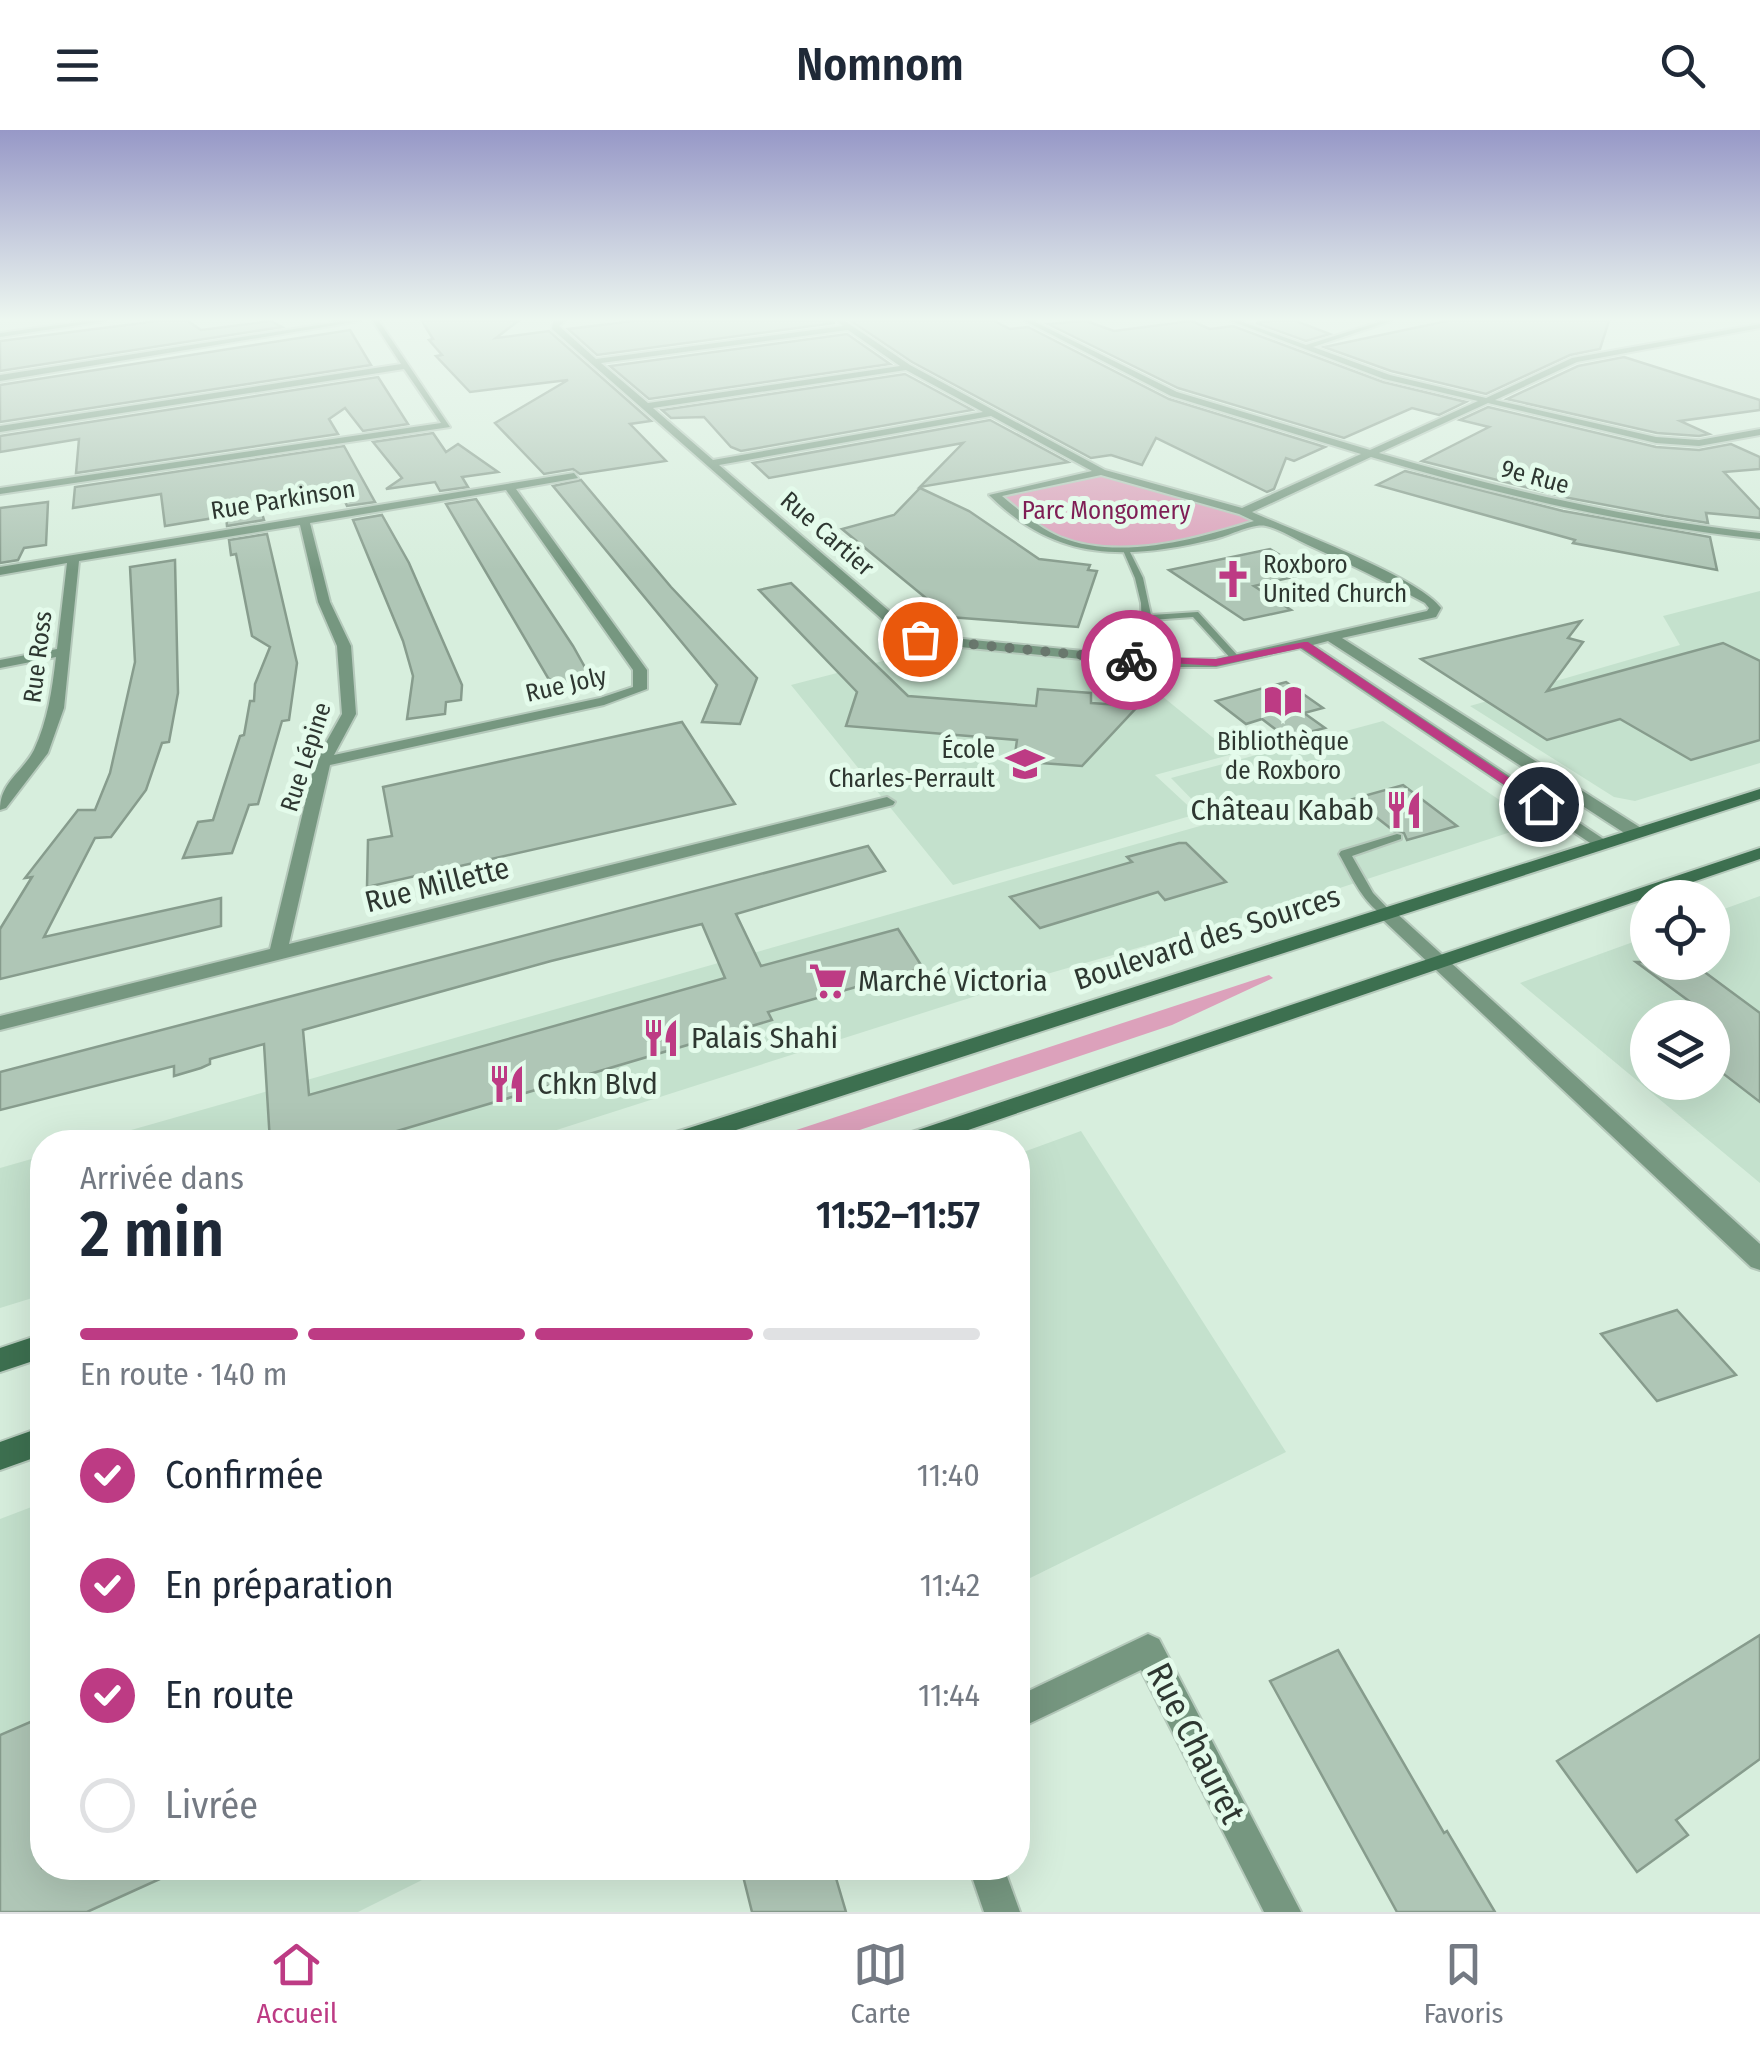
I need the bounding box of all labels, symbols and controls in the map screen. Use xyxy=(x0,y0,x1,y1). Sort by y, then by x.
icon: menu xyxy=(50,38,105,93)
text: Nomnom xyxy=(796,38,964,92)
icon: search xyxy=(1655,38,1710,93)
street label: 9e Rue xyxy=(1498,454,1572,500)
street label: Rue Parkinson xyxy=(209,474,357,526)
street label: Rue Cartier xyxy=(774,485,880,583)
park label: Parc Mongomery xyxy=(1022,496,1190,526)
place label: Roxboro United Church xyxy=(1263,550,1407,609)
church icon: Roxboro United Church xyxy=(1212,558,1254,600)
pin xyxy=(878,597,963,682)
street label: Rue Ross xyxy=(17,609,59,705)
courier xyxy=(1081,610,1181,710)
icon: bag xyxy=(893,612,948,667)
icon: bike xyxy=(1104,633,1159,688)
street label: Rue Joly xyxy=(522,661,610,709)
library icon: Bibliothèque de Roxboro xyxy=(1262,680,1304,722)
street label: Rue Lépine xyxy=(274,699,338,815)
place label: Bibliothèque de Roxboro xyxy=(1217,727,1349,786)
place label: École Charles-Perrault xyxy=(828,734,996,794)
school or university icon: École Charles-Perrault xyxy=(1004,743,1046,785)
pin xyxy=(1499,762,1584,847)
icon: home xyxy=(1514,777,1569,832)
restaurant icon: Château Kabab xyxy=(1383,789,1425,831)
place label: Château Kabab xyxy=(1190,792,1374,828)
street label: Rue Millette xyxy=(361,850,513,920)
street label: Boulevard des Sources xyxy=(1070,878,1344,998)
map controls xyxy=(1630,880,1730,1100)
button: locate xyxy=(1630,880,1730,980)
supermarket icon: Marché Victoria xyxy=(807,960,849,1002)
place label: Marché Victoria xyxy=(858,963,1048,999)
button: layers xyxy=(1630,1000,1730,1100)
restaurant icon: Palais Shahi xyxy=(640,1017,682,1059)
place label: Palais Shahi xyxy=(691,1020,838,1056)
restaurant icon: Chkn Blvd xyxy=(486,1063,528,1105)
place label: Chkn Blvd xyxy=(537,1066,658,1102)
text: Arrivée dans xyxy=(80,1159,244,1197)
text: 11:52–11:57 xyxy=(816,1192,980,1238)
text: 2 min xyxy=(80,1195,224,1273)
text: En route · 140 m xyxy=(80,1355,287,1393)
icon: check xyxy=(80,1448,135,1503)
text: Confirmée xyxy=(165,1452,323,1498)
text: 11:40 xyxy=(917,1456,980,1494)
icon: check xyxy=(80,1558,135,1613)
text: En préparation xyxy=(165,1562,394,1608)
text: 11:42 xyxy=(920,1566,980,1604)
street label: Rue Chauret xyxy=(1138,1656,1255,1831)
icon: check xyxy=(80,1668,135,1723)
text: En route xyxy=(165,1672,294,1718)
text: 11:44 xyxy=(918,1676,980,1714)
text: Livrée xyxy=(165,1782,258,1828)
tab: Accueil xyxy=(257,1937,337,2030)
tab: Carte xyxy=(851,1937,911,2030)
tab: Favoris xyxy=(1424,1937,1503,2030)

